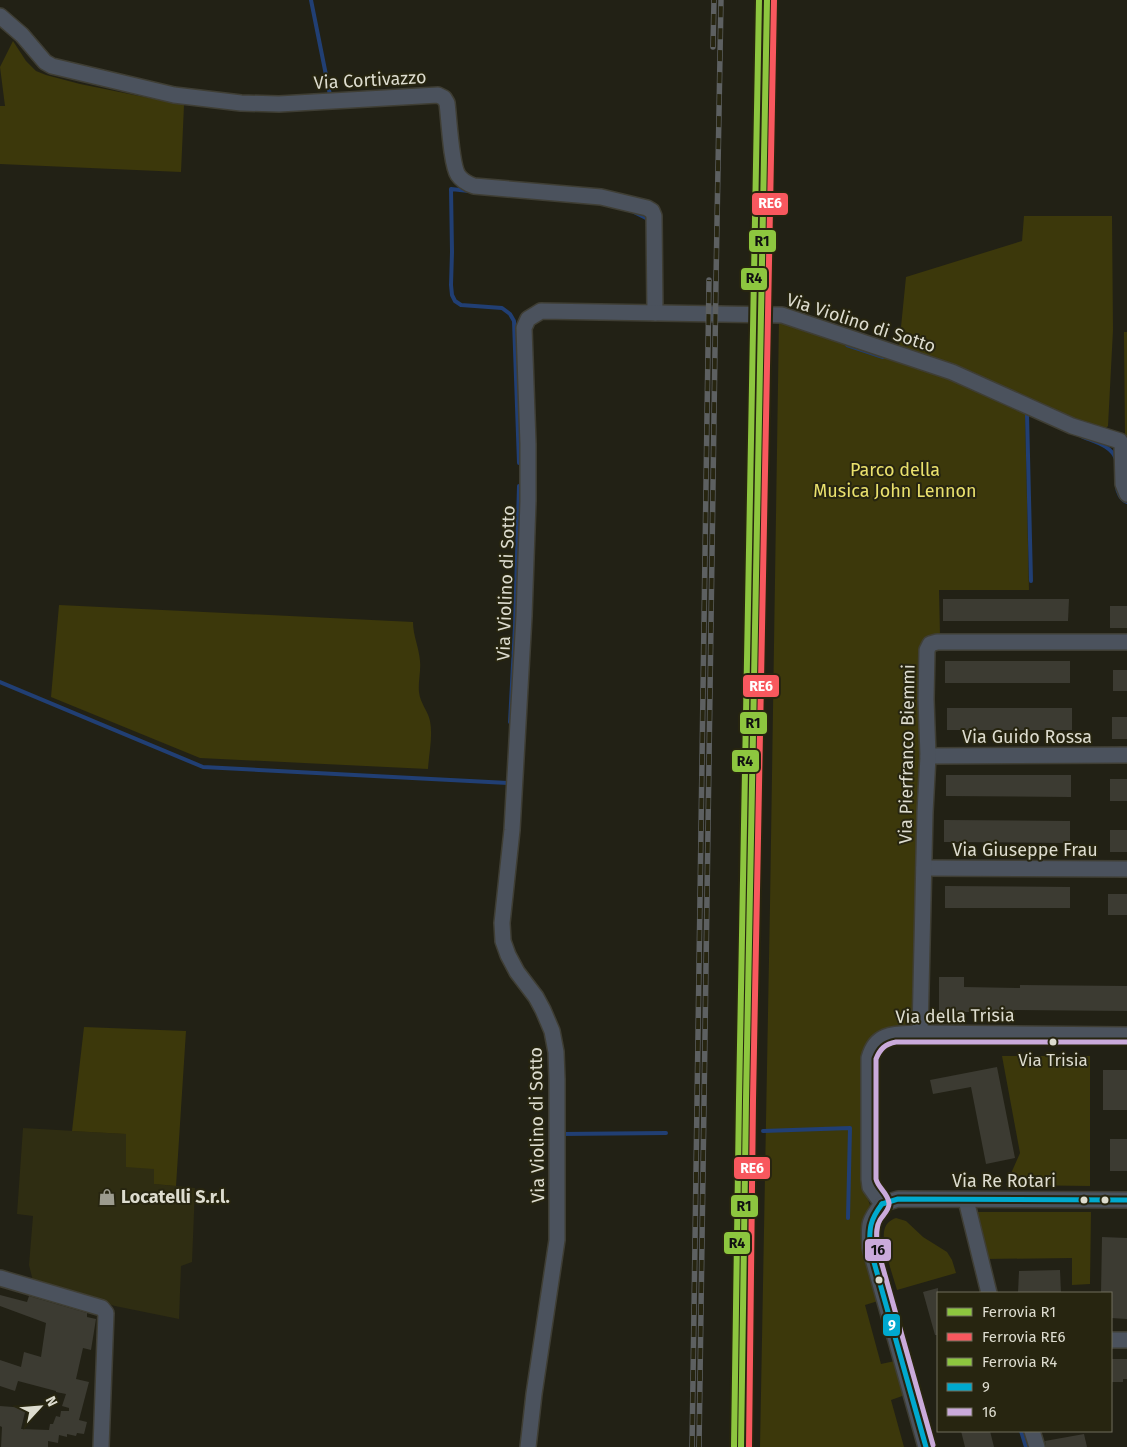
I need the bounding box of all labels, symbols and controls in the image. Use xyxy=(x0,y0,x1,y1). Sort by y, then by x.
street label: Via Cortivazzo xyxy=(313,66,427,94)
line badge: RE6 xyxy=(751,192,789,216)
text: RE6 xyxy=(758,195,782,212)
line badge: R1 xyxy=(748,229,777,253)
text: R1 xyxy=(755,233,769,250)
line badge: R4 xyxy=(740,267,768,291)
text: R4 xyxy=(746,270,762,287)
street label: Via Violino di Sotto xyxy=(784,288,938,358)
park label: Parco della Musica John Lennon xyxy=(813,459,977,502)
street label: Via Violino di Sotto xyxy=(492,505,520,661)
street label: Via Pierfranco Biemmi xyxy=(894,664,920,844)
line badge: RE6 xyxy=(742,674,780,698)
text: RE6 xyxy=(749,678,773,695)
line badge: R1 xyxy=(739,711,768,735)
text: R1 xyxy=(746,715,760,732)
street label: Via Guido Rossa xyxy=(962,726,1092,748)
line badge: R4 xyxy=(731,749,760,773)
text: R4 xyxy=(737,753,753,770)
street label: Via Giuseppe Frau xyxy=(952,839,1098,861)
street label: Via della Trisia xyxy=(895,1004,1015,1028)
marker: Via Trisia xyxy=(1048,1037,1058,1047)
street label: Via Violino di Sotto xyxy=(525,1047,549,1203)
place label: Via Trisia xyxy=(1018,1050,1088,1071)
line badge: RE6 xyxy=(733,1156,771,1180)
text: RE6 xyxy=(740,1160,764,1177)
street label: Via Re Rotari xyxy=(952,1170,1056,1192)
place label: Locatelli S.r.l. xyxy=(121,1186,230,1208)
shop icon: Locatelli S.r.l. xyxy=(97,1187,117,1207)
line badge: R1 xyxy=(730,1194,759,1218)
unlabelled marker xyxy=(1079,1195,1089,1205)
unlabelled marker xyxy=(1100,1195,1110,1205)
text: R1 xyxy=(737,1198,751,1215)
line badge: R4 xyxy=(723,1231,751,1255)
text: R4 xyxy=(729,1235,745,1252)
line badge: 16 xyxy=(864,1238,892,1262)
text: 16 xyxy=(871,1242,885,1259)
unlabelled marker xyxy=(874,1275,884,1285)
legend xyxy=(937,1292,1112,1432)
text: Ferrovia R1 xyxy=(982,1303,1056,1321)
line badge: 9 xyxy=(882,1313,901,1337)
text: 9 xyxy=(888,1317,896,1334)
text: Ferrovia RE6 xyxy=(982,1328,1065,1346)
text: Ferrovia R4 xyxy=(982,1353,1057,1371)
text: 9 xyxy=(982,1378,990,1396)
north arrow xyxy=(15,1382,65,1432)
text: N xyxy=(42,1394,61,1409)
text: 16 xyxy=(982,1403,997,1421)

